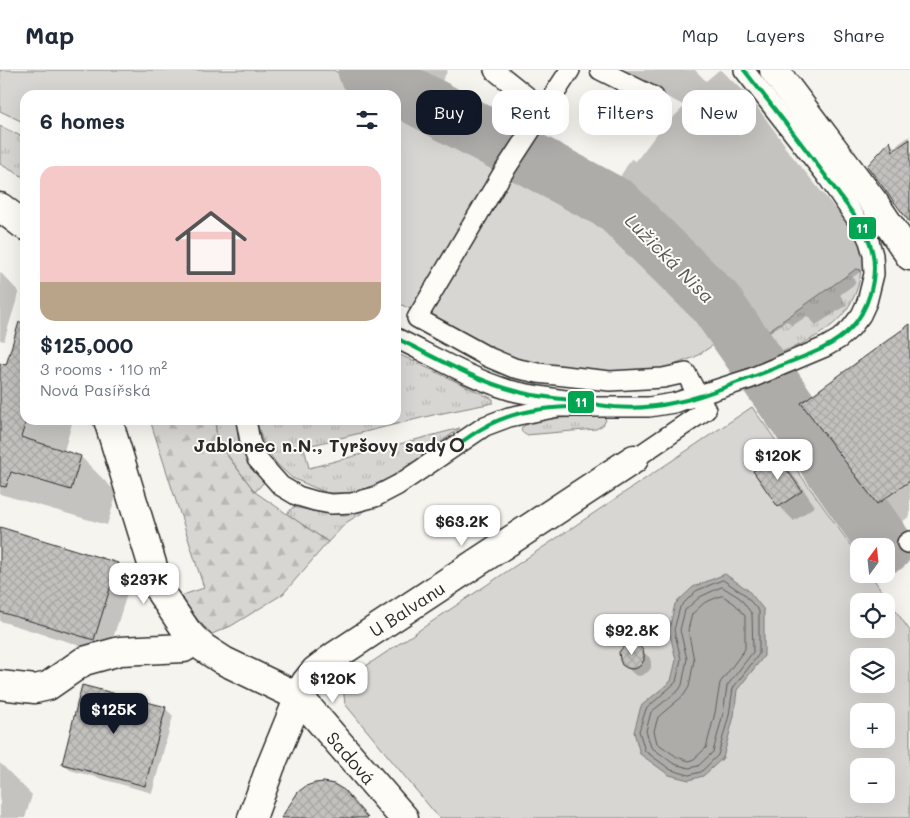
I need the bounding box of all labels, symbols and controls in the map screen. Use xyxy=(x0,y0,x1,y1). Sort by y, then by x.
text: Map xyxy=(25,19,74,50)
text: Map xyxy=(682,23,718,47)
text: Layers xyxy=(746,23,805,47)
text: Share xyxy=(833,23,885,47)
chip: Buy xyxy=(416,90,482,135)
chip: Rent xyxy=(492,90,569,135)
chip: Filters xyxy=(579,90,672,135)
chip: New xyxy=(682,90,756,135)
icon: filters xyxy=(353,106,381,134)
text: 6 homes xyxy=(40,107,125,134)
icon: home xyxy=(166,198,256,288)
water label: Lužická Nisa xyxy=(620,208,720,308)
line badge: 11 xyxy=(848,216,877,240)
text: 11 xyxy=(856,218,868,237)
text: $125,000 xyxy=(40,331,133,358)
text: 3 rooms · 110 m² xyxy=(40,358,167,379)
text: Nová Pasířská xyxy=(40,379,151,400)
line badge: 11 xyxy=(567,390,595,414)
text: 11 xyxy=(575,392,587,411)
place label: Jablonec n.N., Tyršovy sady xyxy=(193,433,446,457)
marker: Jablonec n.N., Tyršovy sady xyxy=(450,438,464,452)
pin: $120K xyxy=(743,438,813,481)
text: $120K xyxy=(755,444,801,465)
pin: $63.2K xyxy=(421,504,503,547)
text: $63.2K xyxy=(435,510,489,531)
north arrow xyxy=(850,538,895,582)
map controls xyxy=(850,538,895,803)
pin: $237K xyxy=(109,562,179,605)
text: $237K xyxy=(120,568,168,589)
street label: U Balvanu xyxy=(365,576,449,642)
button: locate xyxy=(850,593,895,638)
pin: $92.8K xyxy=(591,614,673,656)
text: $92.8K xyxy=(605,619,659,640)
button: layers xyxy=(850,648,895,693)
pin: $120K xyxy=(298,662,368,704)
text: $120K xyxy=(310,667,356,688)
pin: $125K xyxy=(79,692,149,735)
text: $125K xyxy=(91,698,137,719)
button: + xyxy=(850,703,895,748)
street label: Sadová xyxy=(321,726,381,790)
button: − xyxy=(850,758,895,803)

